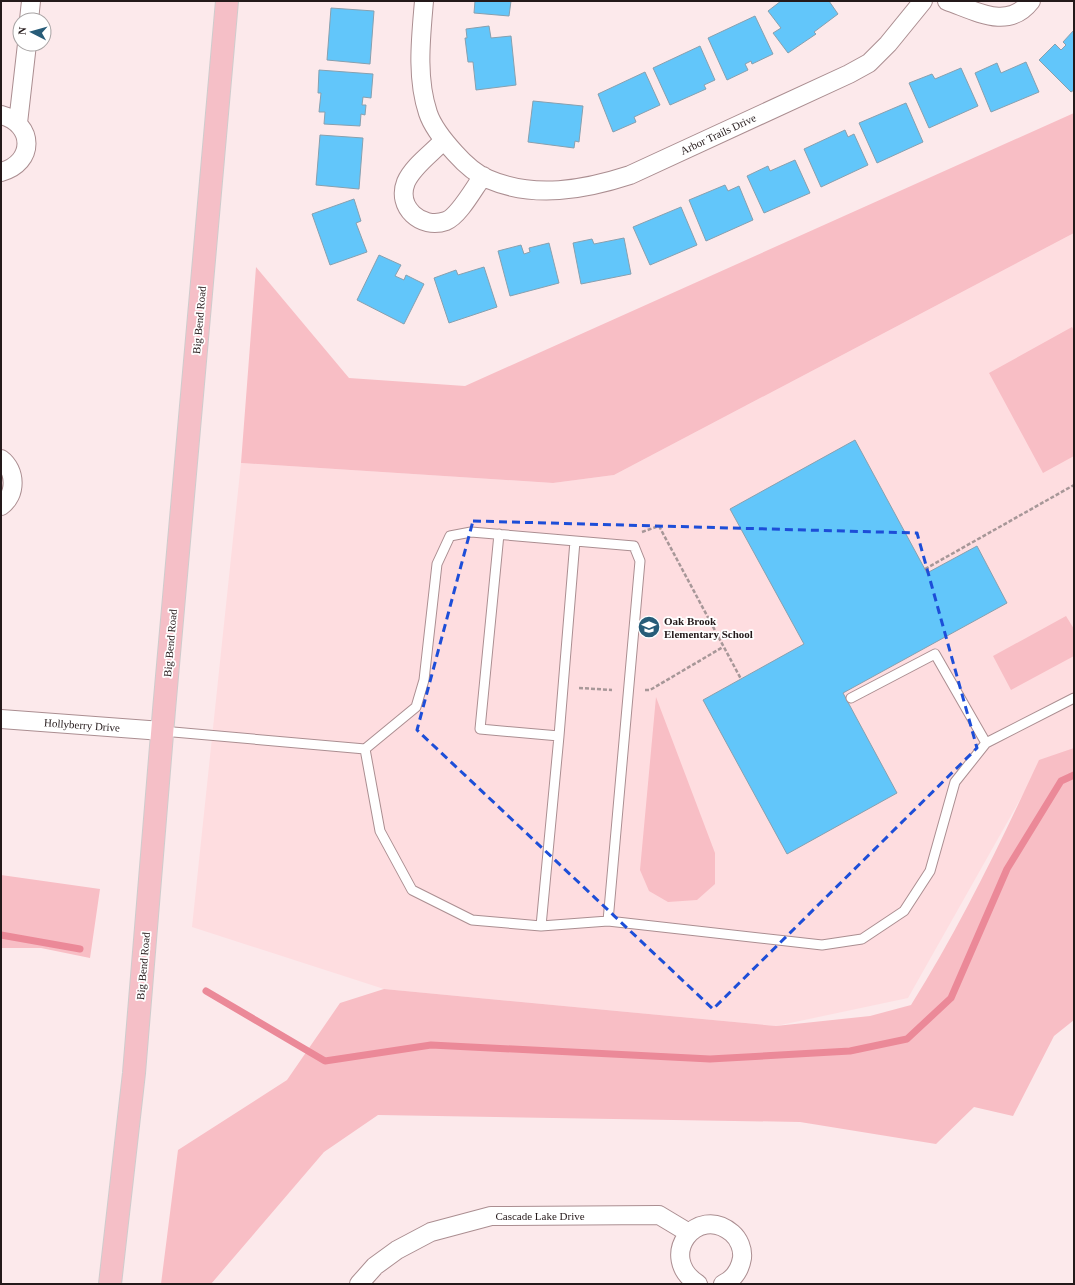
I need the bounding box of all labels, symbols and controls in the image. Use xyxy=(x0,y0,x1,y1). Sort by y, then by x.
north arrow xyxy=(12,12,52,52)
text: N xyxy=(16,26,28,36)
street label: Arbor Trails Drive xyxy=(678,111,758,157)
street label: Big Bend Road xyxy=(190,285,208,354)
street label: Big Bend Road xyxy=(161,608,179,677)
school or university icon: Oak Brook Elementary School xyxy=(636,614,662,640)
place label: Oak Brook Elementary School xyxy=(664,615,753,640)
street label: Hollyberry Drive xyxy=(44,716,120,734)
street label: Big Bend Road xyxy=(134,931,152,1000)
street label: Cascade Lake Drive xyxy=(495,1210,585,1222)

